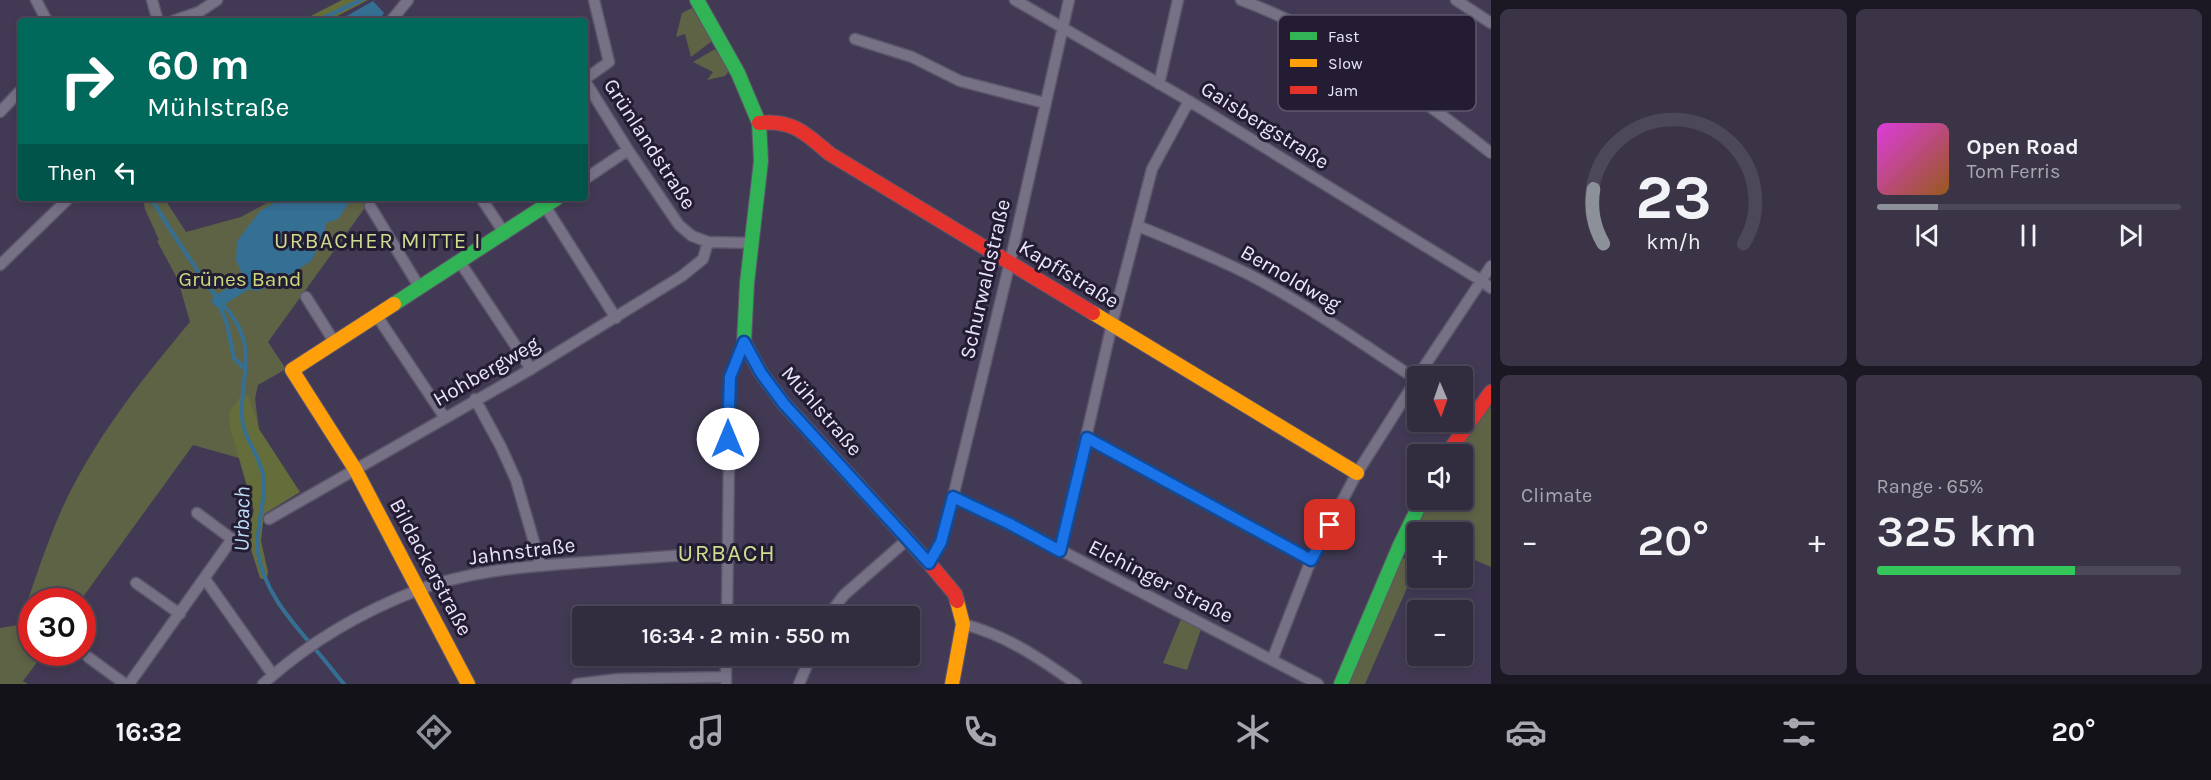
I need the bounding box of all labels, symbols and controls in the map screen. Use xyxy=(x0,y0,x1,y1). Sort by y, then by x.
legend xyxy=(1278,15,1476,111)
text: Fast xyxy=(1328,27,1359,46)
text: 60 m xyxy=(147,40,250,90)
icon: right xyxy=(48,42,126,120)
text: Slow xyxy=(1328,54,1363,73)
street label: Grünlandstraße xyxy=(599,74,701,214)
street label: Gaisbergstraße xyxy=(1197,76,1333,174)
text: Jam xyxy=(1328,81,1358,100)
text: Mühlstraße xyxy=(147,91,289,123)
text: Open Road xyxy=(1967,134,2079,160)
icon: left xyxy=(109,156,142,189)
text: Then xyxy=(48,160,97,186)
text: Tom Ferris xyxy=(1967,160,2060,183)
text: 23 xyxy=(1635,162,1712,235)
street label: Schurwaldstraße xyxy=(955,197,1015,361)
icon: previous xyxy=(1911,219,1944,252)
icon: pause xyxy=(2012,219,2045,252)
icon: next xyxy=(2114,219,2147,252)
district label: URBACHER MITTE I xyxy=(274,228,482,254)
text: km/h xyxy=(1646,230,1700,255)
street label: Kapffstraße xyxy=(1015,235,1123,313)
street label: Bernoldweg xyxy=(1237,240,1346,316)
park label: Grünes Band xyxy=(178,267,302,291)
street label: Hohbergweg xyxy=(429,331,543,411)
street label: Mühlstraße xyxy=(777,361,867,461)
north arrow xyxy=(1407,366,1473,432)
map controls xyxy=(1407,366,1473,666)
position arrow xyxy=(696,407,760,471)
button: sound xyxy=(1407,444,1473,510)
text: Range · 65% xyxy=(1877,475,1984,498)
text: Climate xyxy=(1521,484,1592,507)
water label: Urbach xyxy=(228,486,256,552)
street label: Bildackerstraße xyxy=(385,494,477,640)
pin xyxy=(1304,499,1355,550)
text: 325 km xyxy=(1877,505,2037,557)
icon: arrive xyxy=(1313,508,1346,541)
text: 20° xyxy=(1637,514,1709,566)
button: + xyxy=(1407,522,1473,588)
text: − xyxy=(1521,522,1538,560)
text: + xyxy=(1808,522,1826,560)
street label: Jahnstraße xyxy=(467,533,577,569)
street label: Elchinger Straße xyxy=(1085,534,1237,628)
district label: URBACH xyxy=(678,539,776,567)
speed limit sign: 30 xyxy=(18,588,96,666)
button: − xyxy=(1407,600,1473,666)
text: 16:34 · 2 min · 550 m xyxy=(641,623,851,649)
icon: directions xyxy=(413,711,455,753)
icon: music xyxy=(686,711,728,753)
icon: phone xyxy=(959,711,1001,753)
icon: climate xyxy=(1232,711,1274,753)
icon: car xyxy=(1505,711,1547,753)
icon: filters xyxy=(1778,711,1820,753)
text: 16:32 xyxy=(116,716,182,748)
text: 20° xyxy=(2052,716,2095,748)

